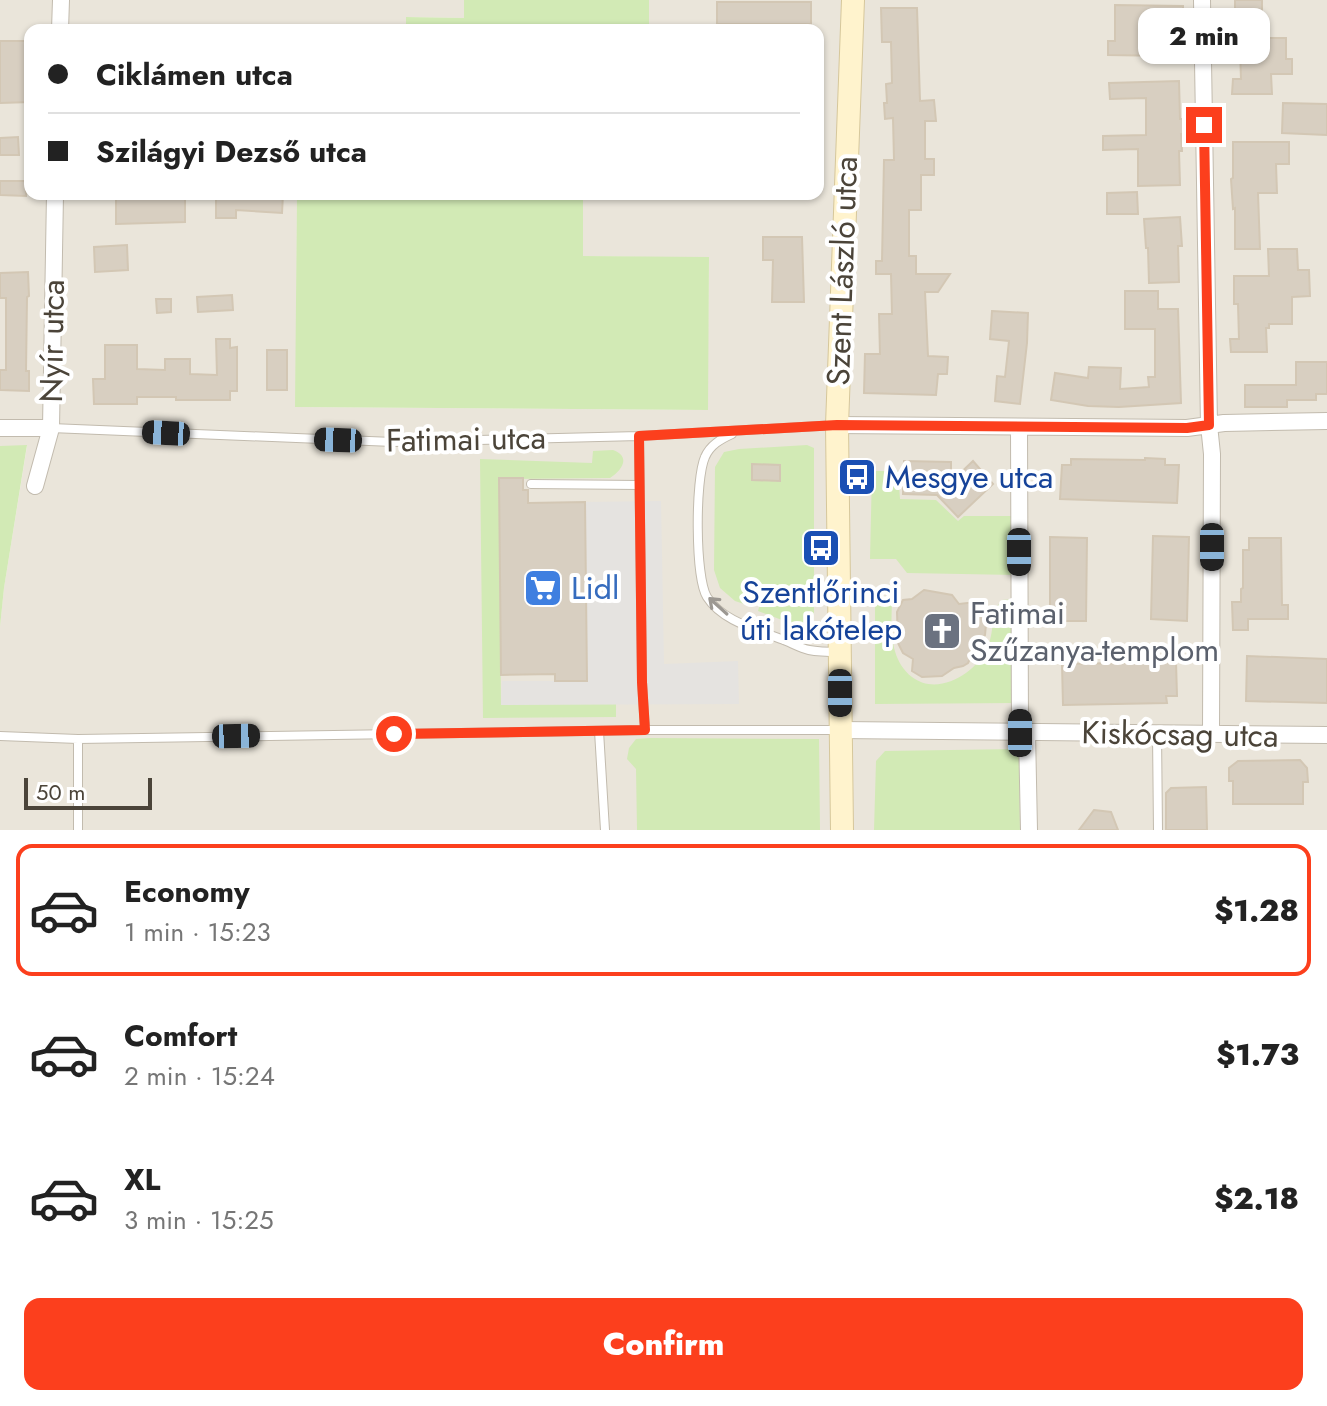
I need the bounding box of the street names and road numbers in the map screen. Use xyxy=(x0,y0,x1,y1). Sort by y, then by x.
street label: Szent László utca xyxy=(815,156,869,386)
street label: Nyír utca xyxy=(28,279,76,403)
street label: Fatimai utca xyxy=(386,415,546,463)
street label: Kiskócsag utca xyxy=(1081,709,1279,759)

